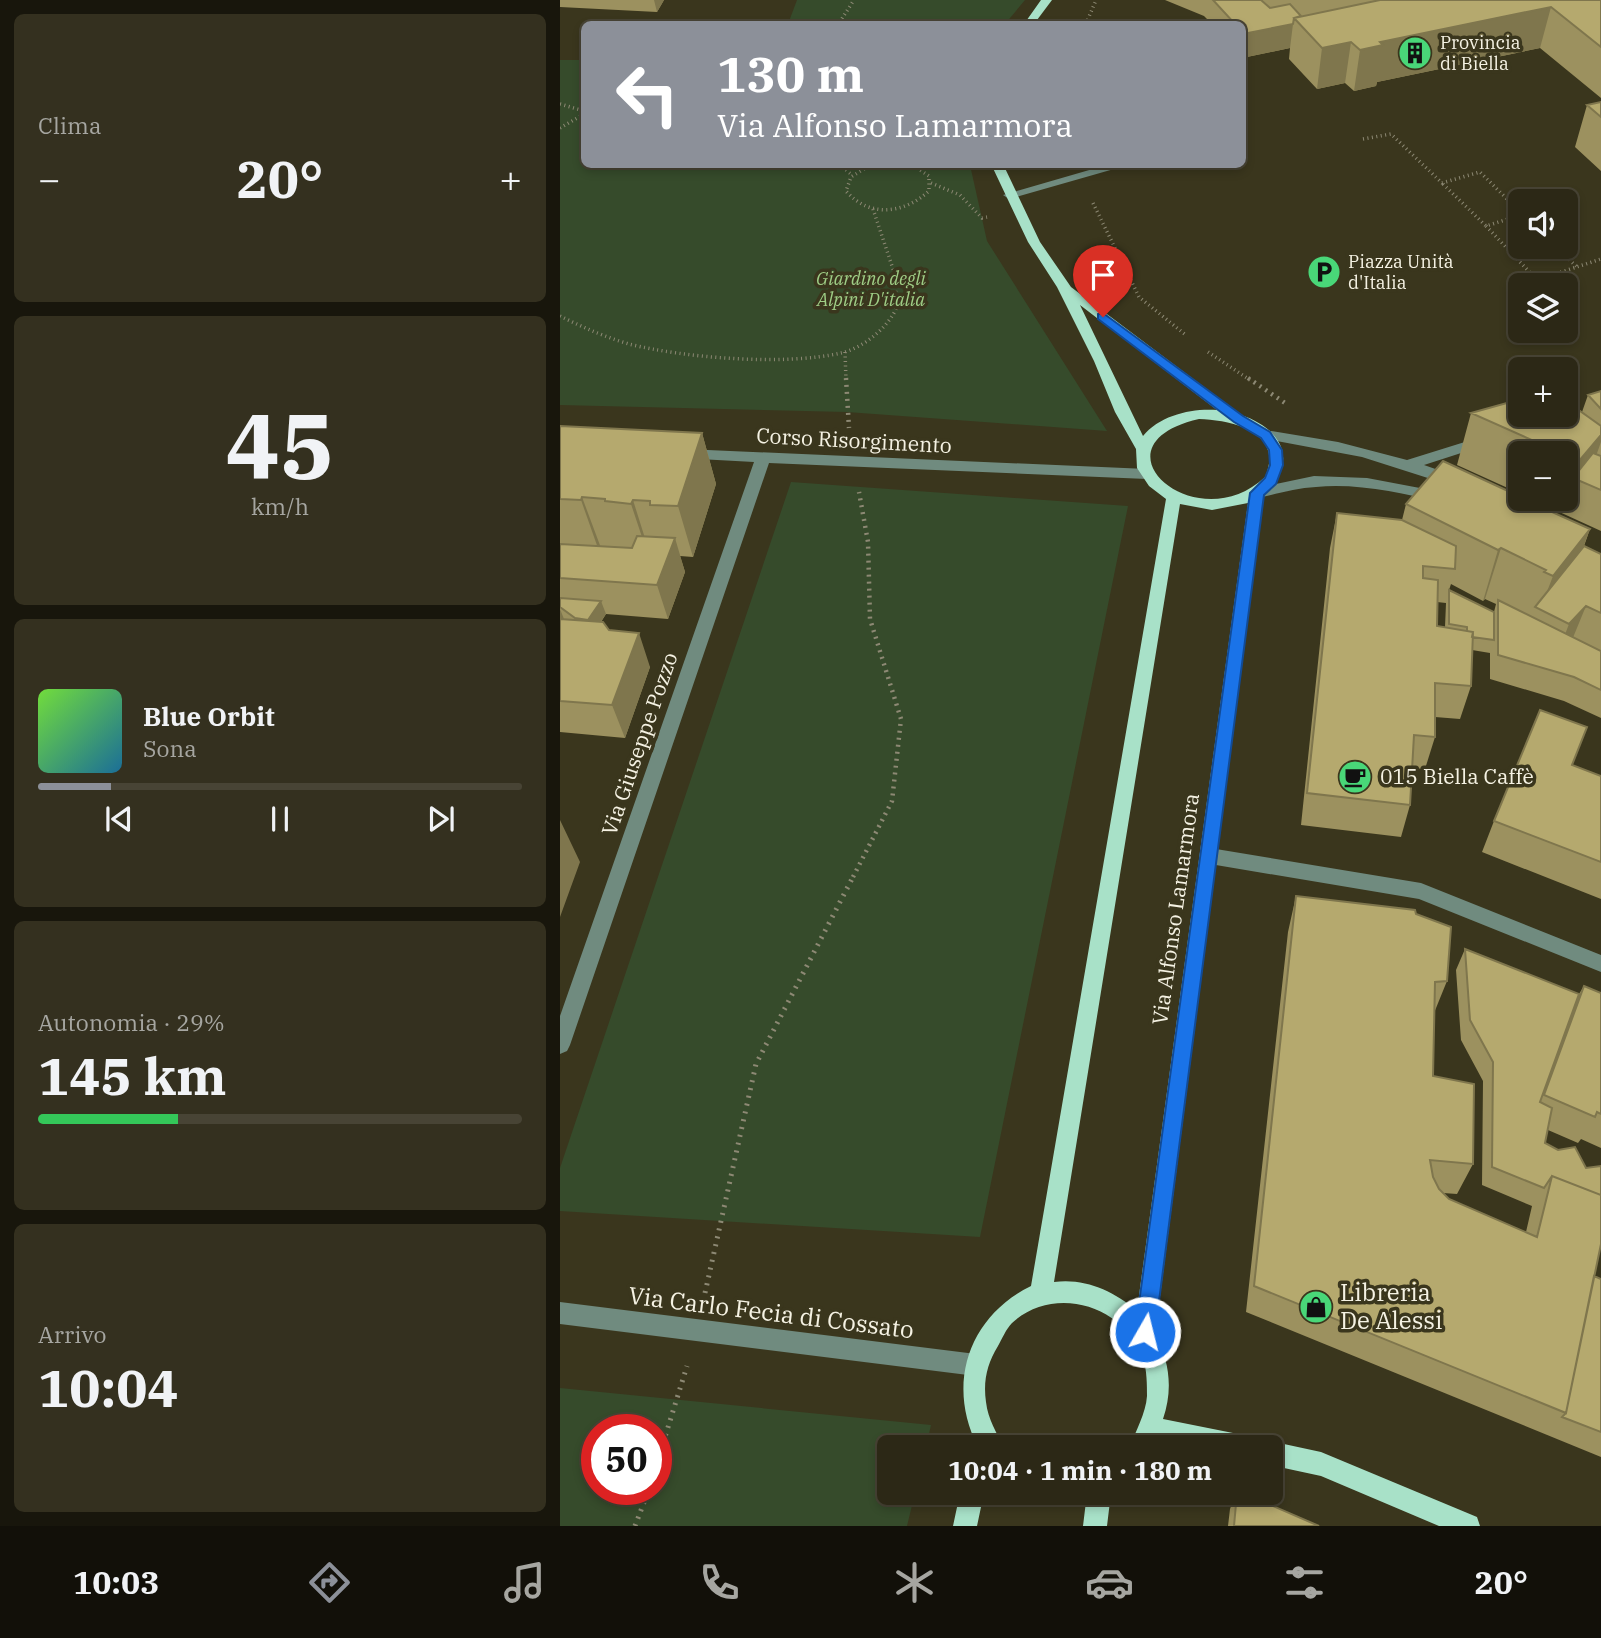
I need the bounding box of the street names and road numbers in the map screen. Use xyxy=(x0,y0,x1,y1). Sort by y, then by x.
street label: Corso Risorgimento xyxy=(756,421,952,459)
street label: Via Giuseppe Pozzo xyxy=(595,648,684,839)
street label: Via Alfonso Lamarmora xyxy=(1145,791,1205,1026)
street label: Via Carlo Fecia di Cossato xyxy=(627,1279,916,1345)

